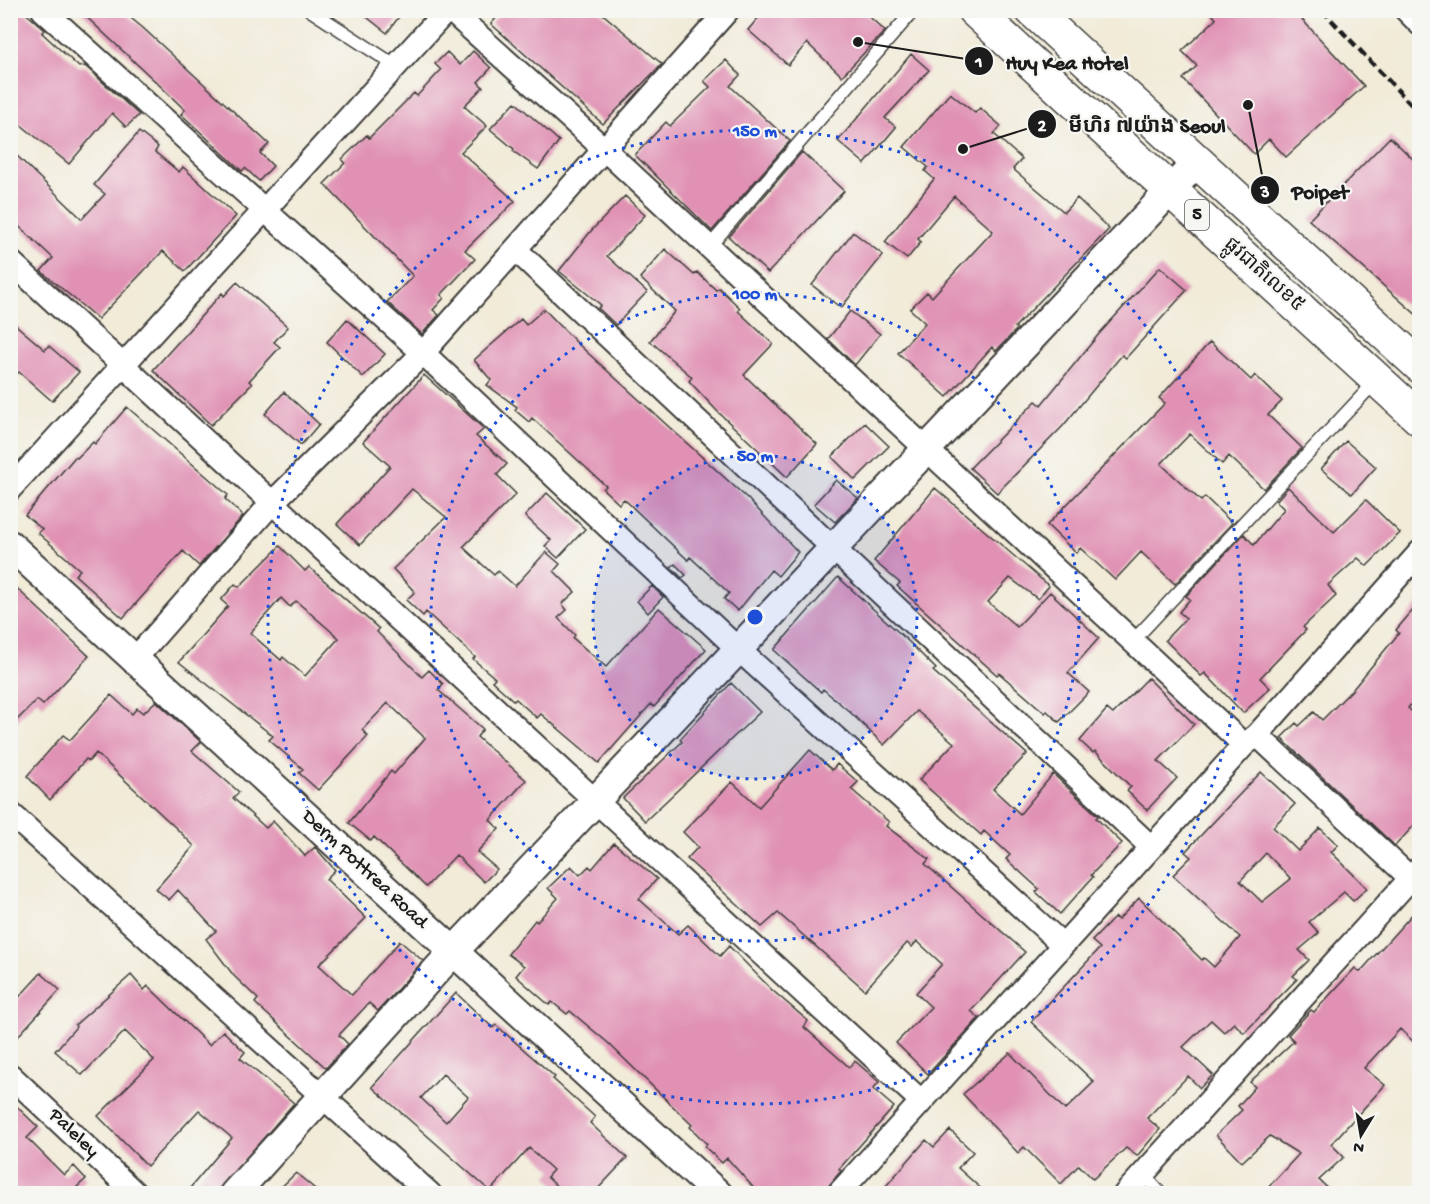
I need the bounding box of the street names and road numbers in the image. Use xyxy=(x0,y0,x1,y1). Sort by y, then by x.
road number: 5 xyxy=(1185,200,1209,230)
street label: ផ្លូវជាតិលេខ៥ xyxy=(1215,231,1310,321)
street label: Derm Pottrea Road xyxy=(295,804,433,936)
street label: Paleley xyxy=(42,1104,103,1164)

